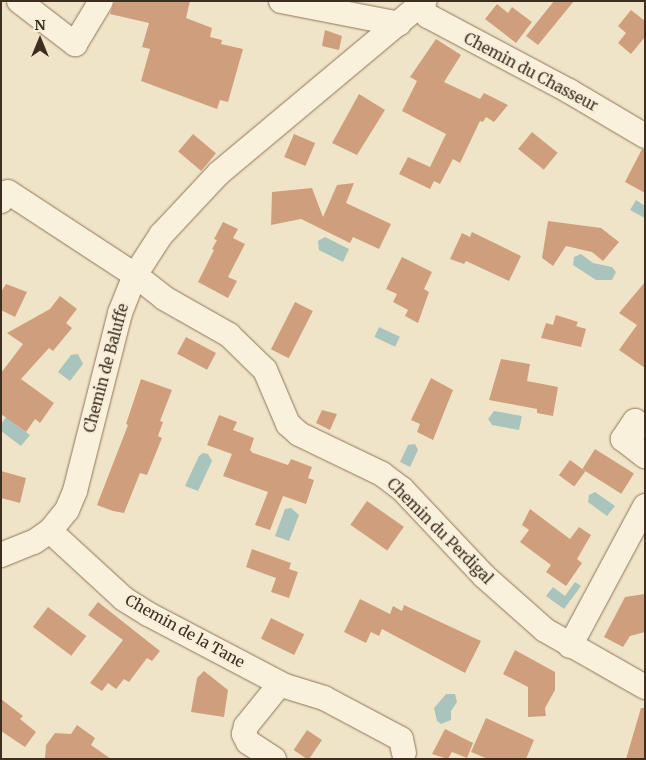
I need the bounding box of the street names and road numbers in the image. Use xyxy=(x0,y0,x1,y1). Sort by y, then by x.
street label: Chemin du Chasseur xyxy=(461,29,601,115)
street label: Chemin de Baluffe xyxy=(80,302,132,434)
street label: Chemin du Perdigal xyxy=(383,474,497,588)
street label: Chemin de la Tane xyxy=(122,591,248,671)

